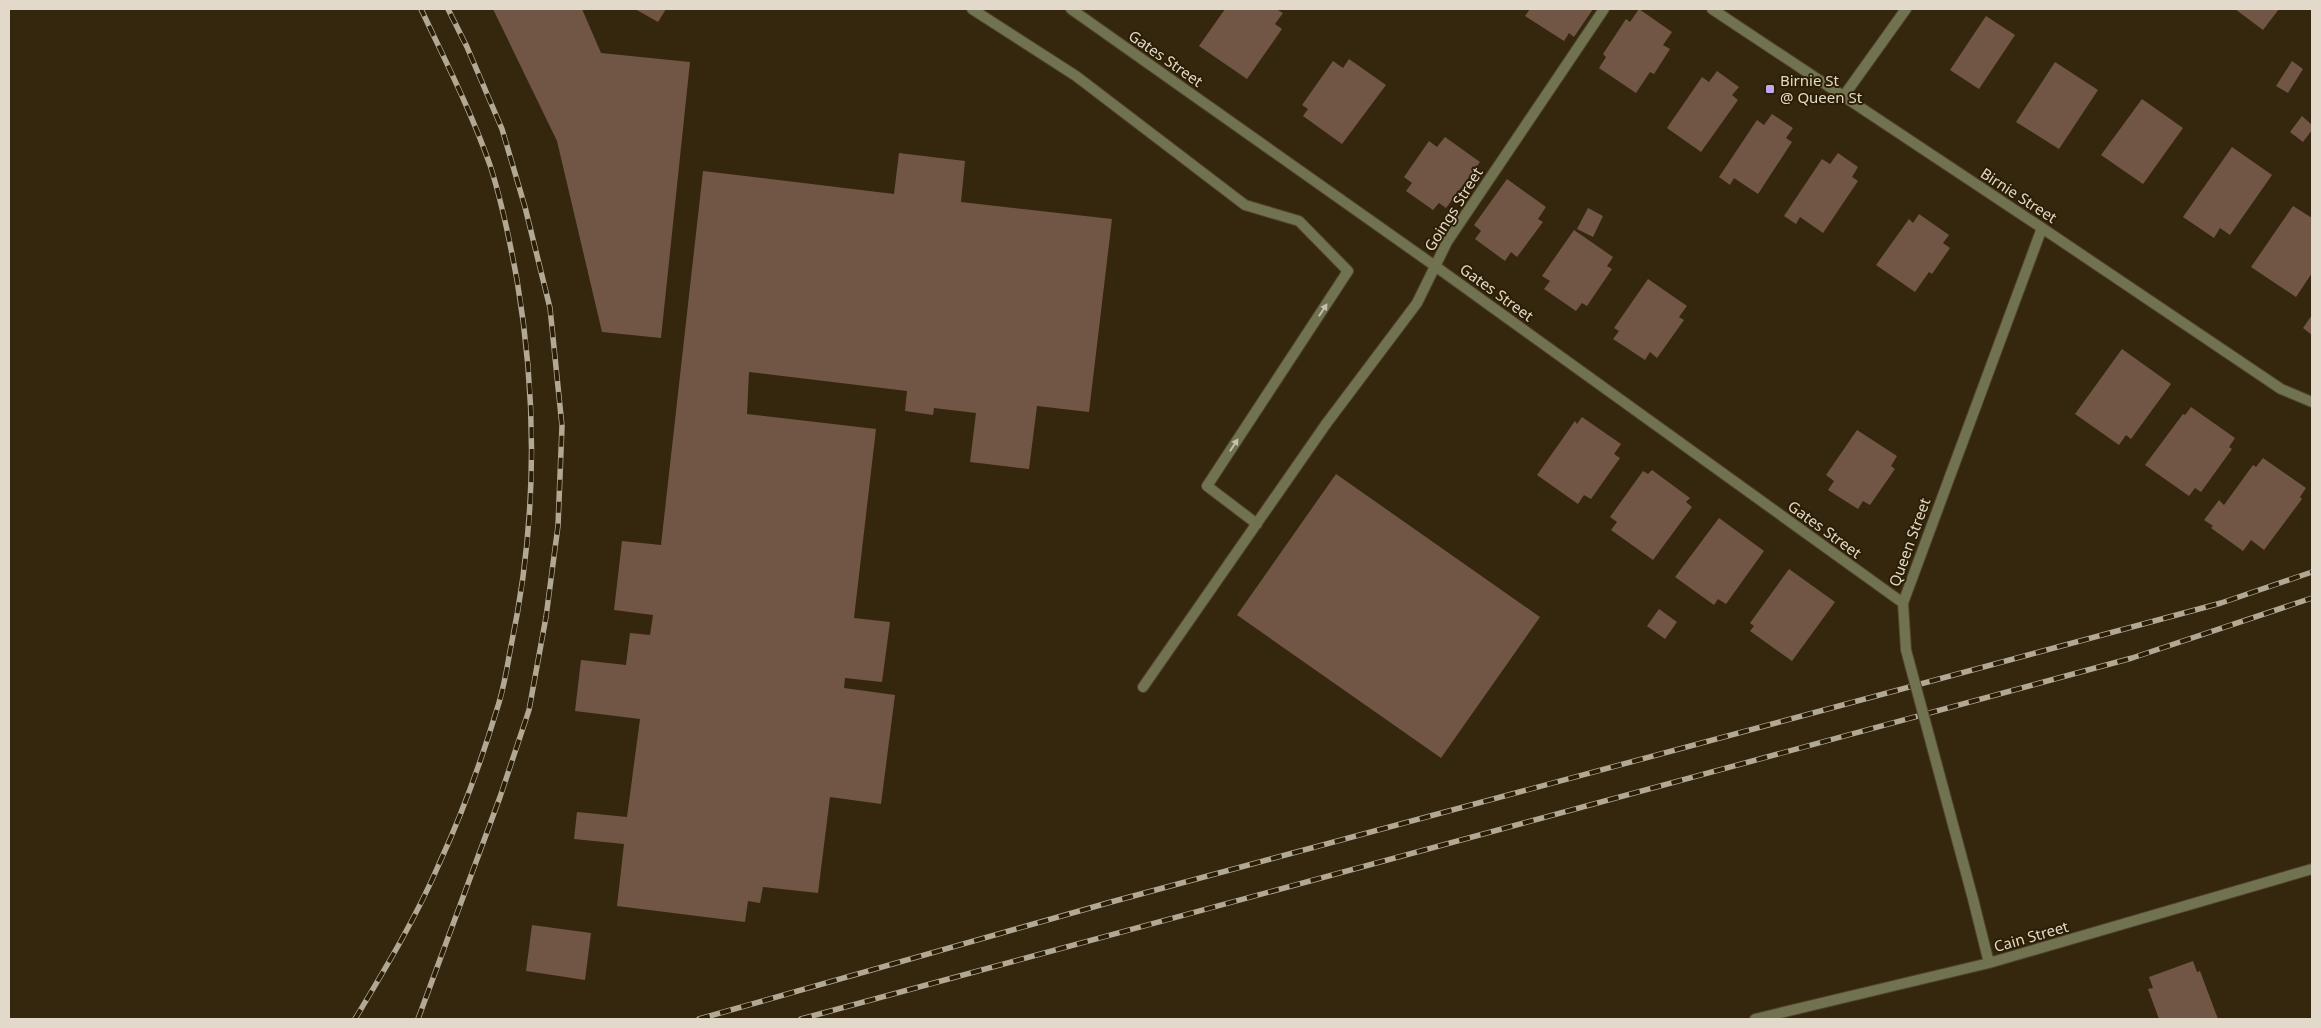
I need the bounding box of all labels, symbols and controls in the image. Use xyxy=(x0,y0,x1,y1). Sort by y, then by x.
street label: Gates Street xyxy=(1125,25,1208,91)
place label: Birnie St @ Queen St xyxy=(1780,70,1863,107)
marker: Birnie St @ Queen St xyxy=(1764,83,1776,95)
street label: Goings Street xyxy=(1419,163,1487,255)
street label: Birnie Street xyxy=(1977,163,2061,227)
street label: Gates Street xyxy=(1456,259,1538,326)
one-way arrow xyxy=(1318,303,1328,316)
one-way arrow xyxy=(1229,439,1238,452)
street label: Queen Street xyxy=(1884,494,1934,589)
street label: Gates Street xyxy=(1784,496,1866,563)
street label: Cain Street xyxy=(1991,916,2071,956)

